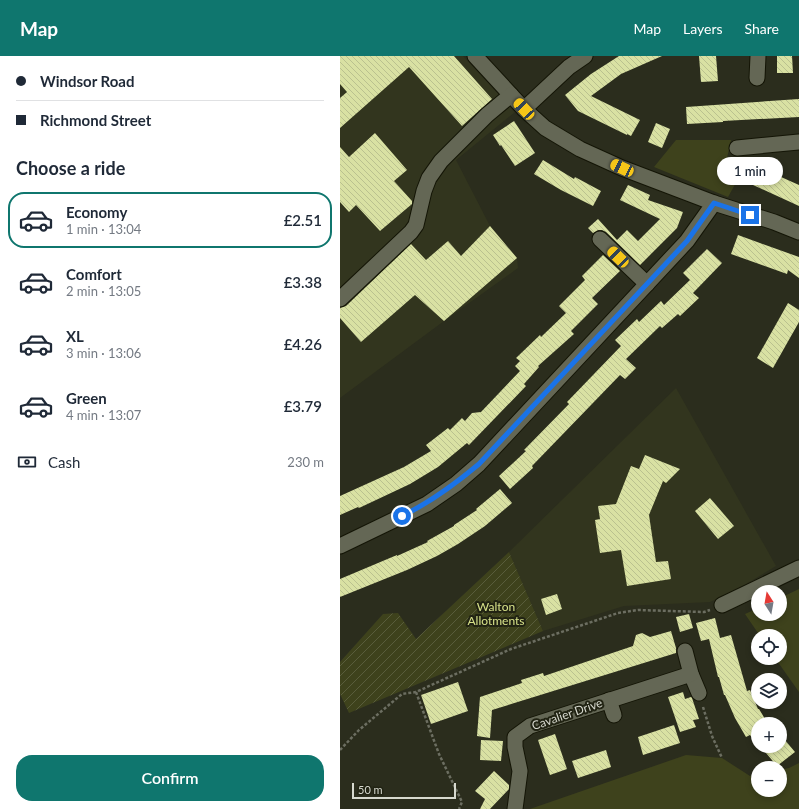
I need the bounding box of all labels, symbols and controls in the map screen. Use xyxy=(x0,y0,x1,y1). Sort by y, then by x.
text: Map xyxy=(20,17,58,40)
text: Map xyxy=(633,20,661,37)
text: Layers xyxy=(683,20,723,37)
text: Share xyxy=(745,20,779,37)
text: Windsor Road xyxy=(40,72,135,90)
car xyxy=(511,96,537,122)
text: Richmond Street xyxy=(40,111,151,129)
text: Choose a ride xyxy=(16,157,125,179)
car xyxy=(609,157,635,179)
callout: 1 min xyxy=(717,157,783,185)
text: 1 min xyxy=(734,163,766,179)
icon: car xyxy=(18,202,54,238)
text: Economy xyxy=(66,203,127,221)
route end xyxy=(741,206,759,224)
text: £2.51 xyxy=(284,211,322,229)
text: 1 min · 13:04 xyxy=(66,221,141,237)
car xyxy=(605,244,631,270)
icon: car xyxy=(18,264,54,300)
text: Comfort xyxy=(66,265,122,283)
text: £3.38 xyxy=(284,273,322,291)
text: 2 min · 13:05 xyxy=(66,283,141,299)
icon: car xyxy=(18,326,54,362)
text: XL xyxy=(66,327,84,345)
text: £4.26 xyxy=(284,335,322,353)
text: 3 min · 13:06 xyxy=(66,345,141,361)
icon: car xyxy=(18,388,54,424)
text: Green xyxy=(66,389,107,407)
text: £3.79 xyxy=(284,397,322,415)
text: 4 min · 13:07 xyxy=(66,407,141,423)
icon: cash xyxy=(16,451,38,473)
text: Cash xyxy=(48,453,80,471)
text: 230 m xyxy=(287,454,324,470)
route start xyxy=(393,507,411,525)
north arrow xyxy=(751,585,787,621)
map controls xyxy=(751,585,787,797)
park label: Walton Allotments xyxy=(467,599,525,628)
button: locate xyxy=(751,629,787,665)
button: layers xyxy=(751,673,787,709)
street label: Cavalier Drive xyxy=(530,695,604,733)
button: + xyxy=(751,717,787,753)
button: Confirm xyxy=(16,755,324,801)
button: − xyxy=(751,761,787,797)
scale bar xyxy=(352,781,456,800)
text: 50 m xyxy=(358,783,383,796)

